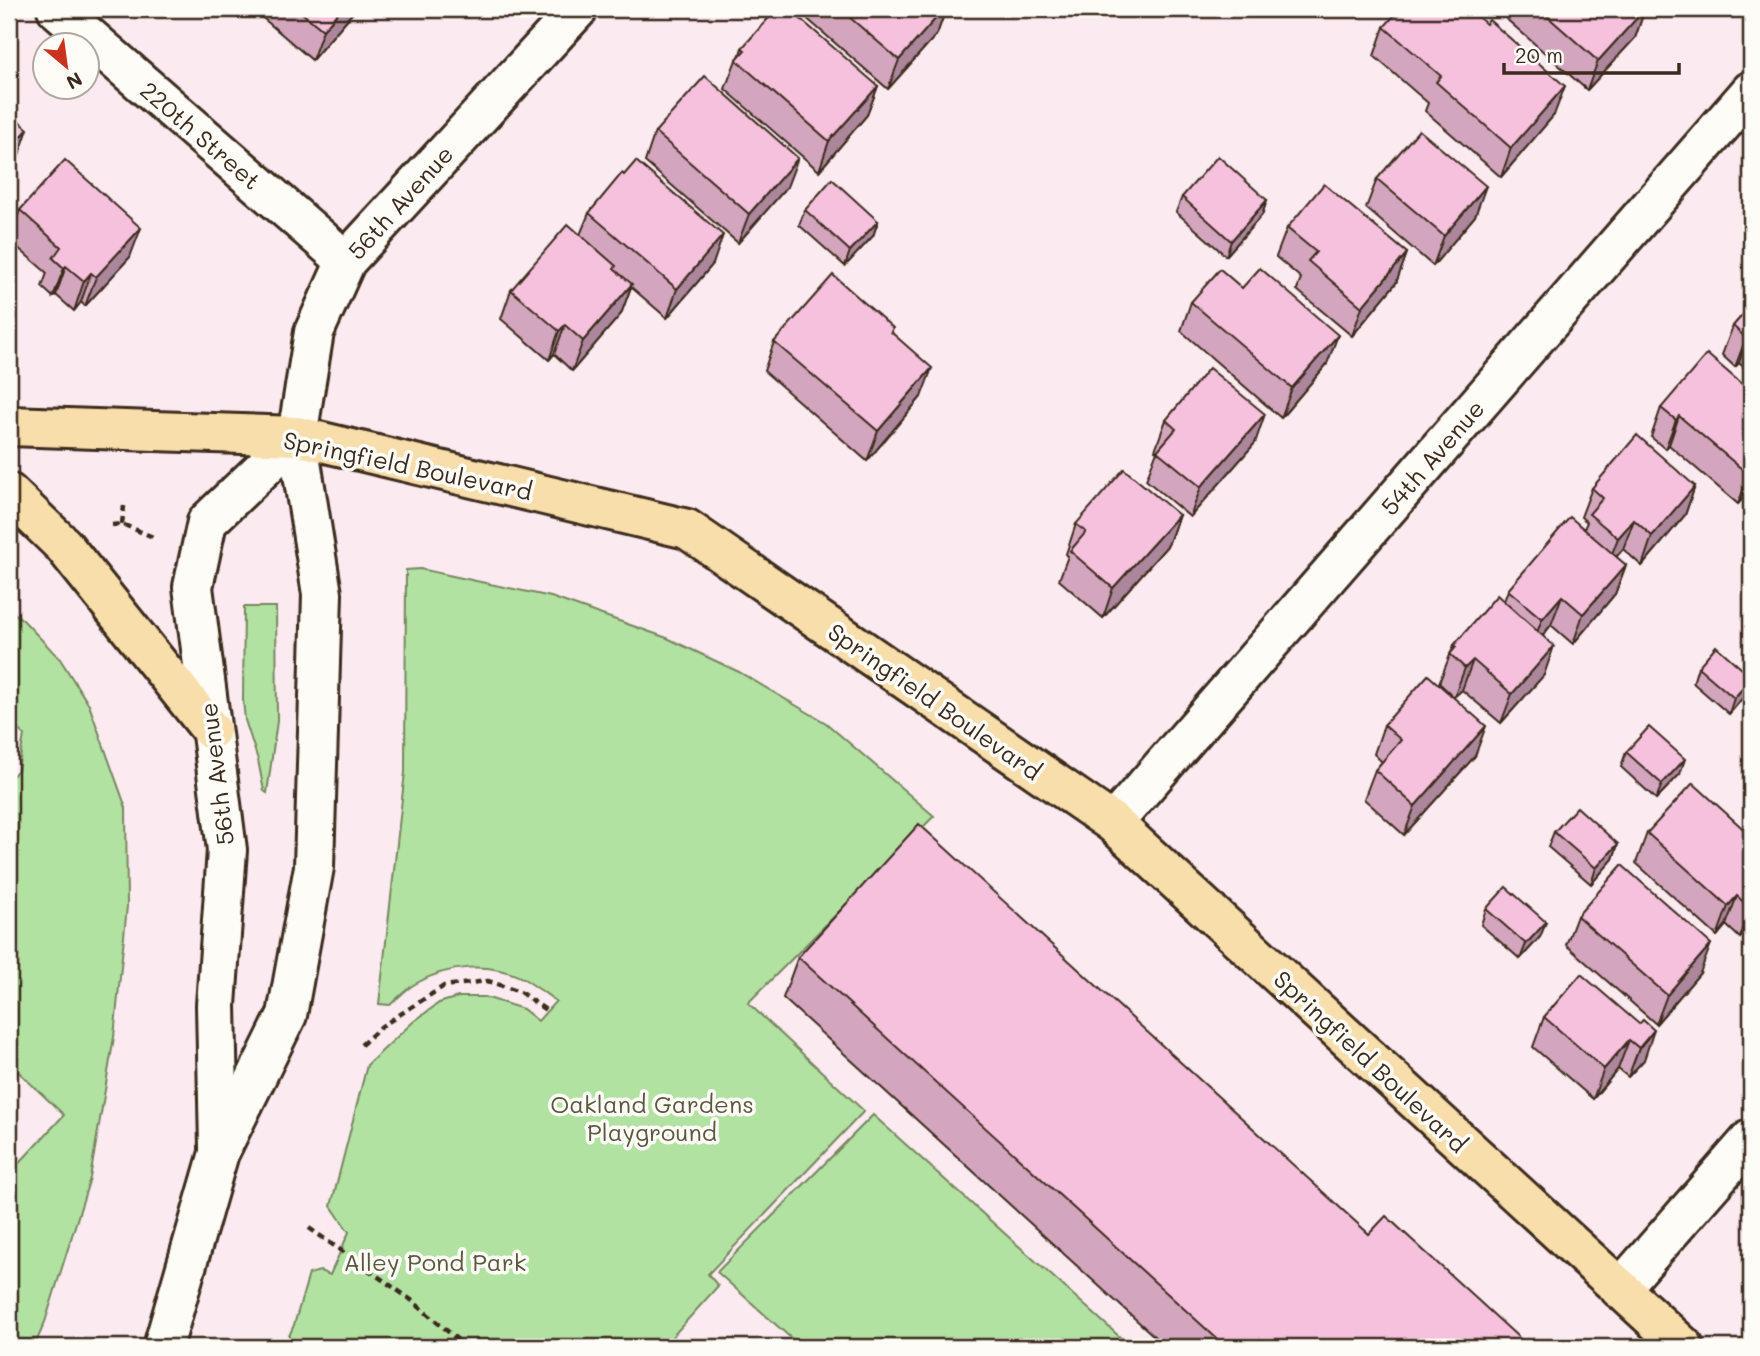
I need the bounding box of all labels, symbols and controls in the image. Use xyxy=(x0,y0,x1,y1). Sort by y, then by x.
north arrow xyxy=(32,32,102,102)
scale bar xyxy=(1504,32,1680,76)
text: 20 m xyxy=(1515,41,1563,68)
text: N xyxy=(62,67,87,96)
street label: 220th Street xyxy=(134,74,268,196)
street label: 56th Avenue xyxy=(341,138,459,266)
street label: 54th Avenue xyxy=(1373,393,1491,521)
street label: Springfield Boulevard xyxy=(281,423,535,507)
street label: Springfield Boulevard xyxy=(822,616,1048,786)
street label: 56th Avenue xyxy=(192,701,240,847)
street label: Springfield Boulevard xyxy=(1268,963,1474,1159)
park label: Oakland Gardens Playground xyxy=(550,1088,754,1147)
park label: Alley Pond Park xyxy=(343,1246,527,1277)

